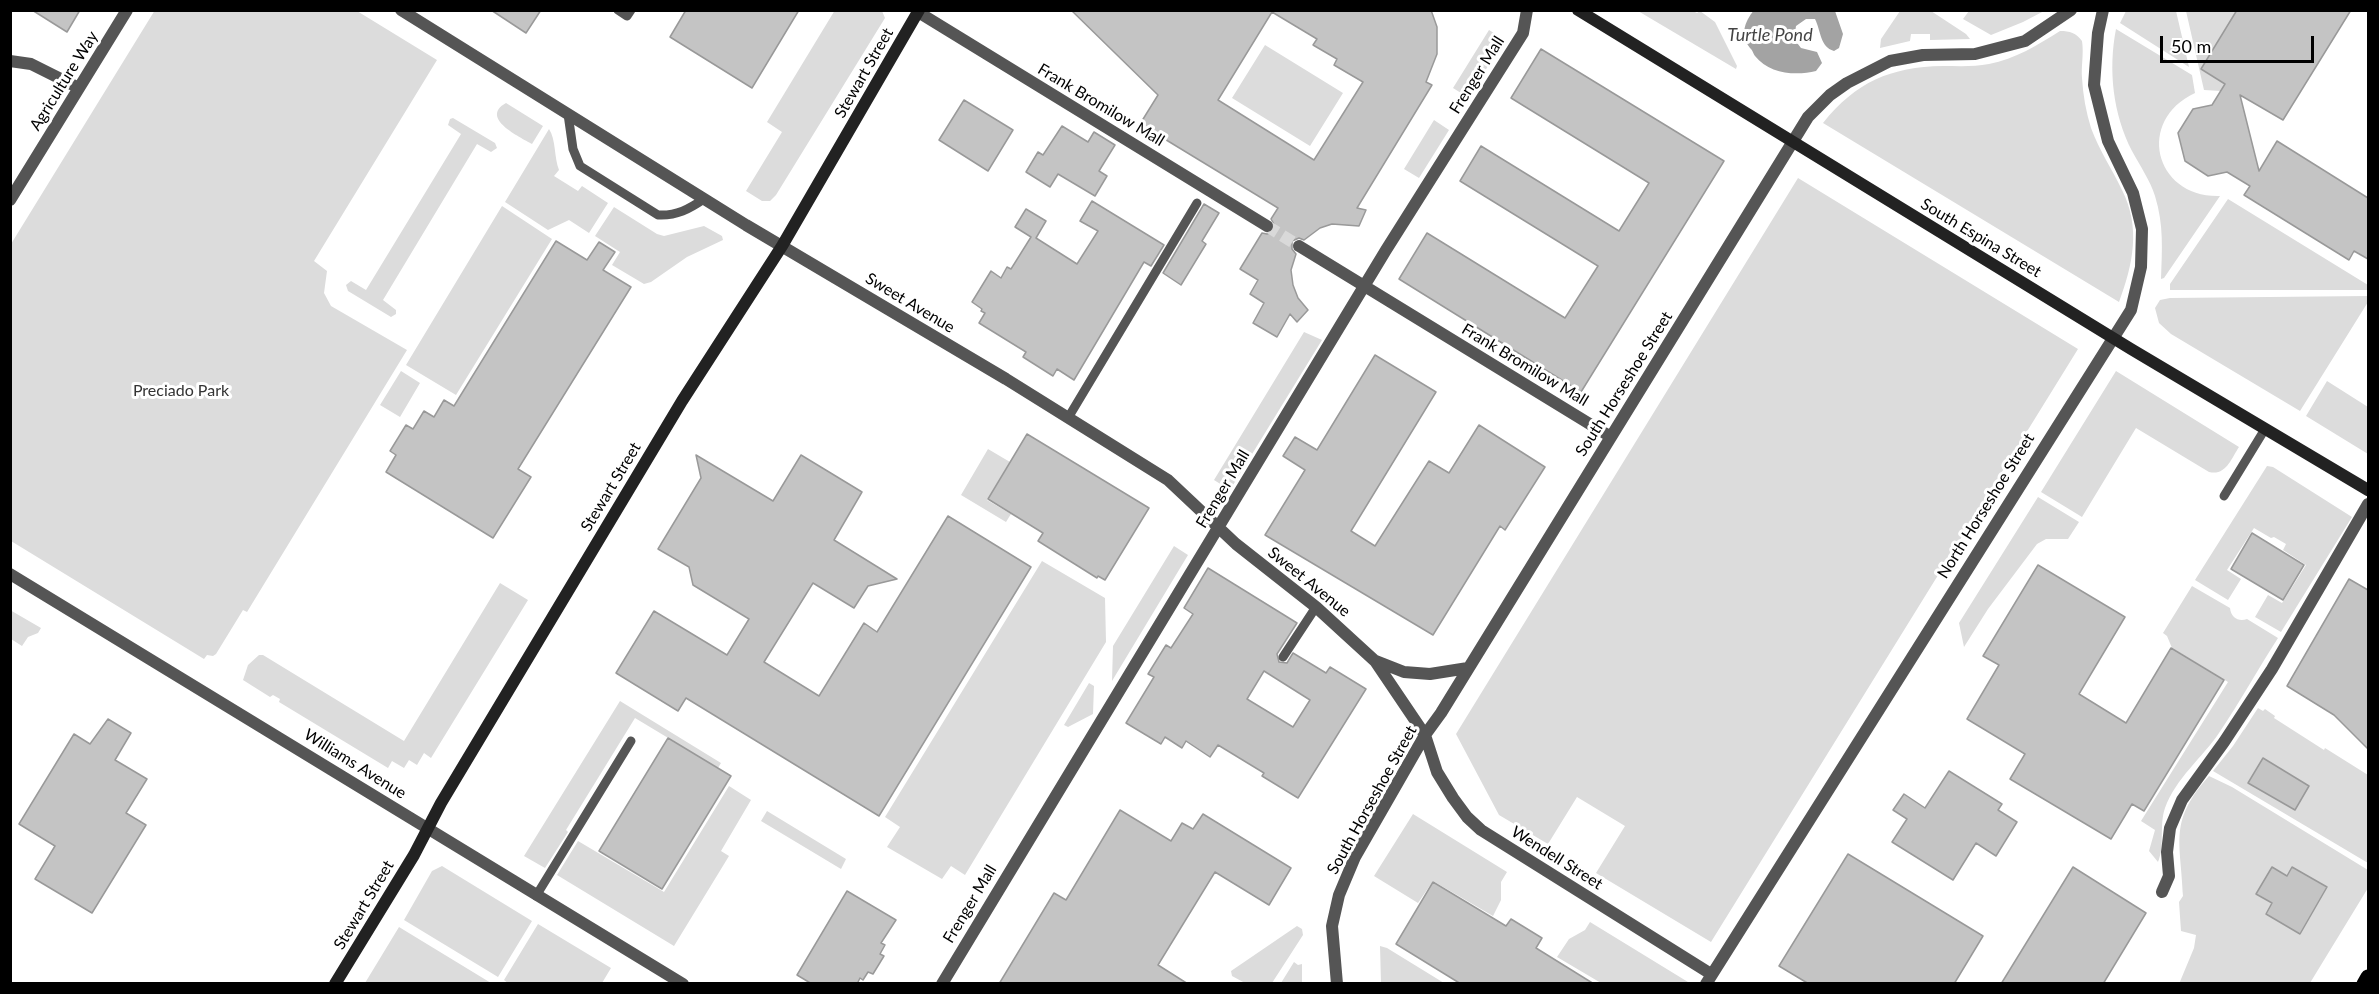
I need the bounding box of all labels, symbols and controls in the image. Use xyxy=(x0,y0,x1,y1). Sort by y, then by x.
water label: Turtle Pond xyxy=(1727,24,1813,46)
scale bar xyxy=(2163,24,2318,62)
street label: Stewart Street xyxy=(831,25,897,121)
street label: Agriculture Way xyxy=(26,28,102,134)
street label: Frenger Mall xyxy=(1446,33,1508,117)
text: 50 m xyxy=(2171,35,2211,57)
street label: Frank Bromilow Mall xyxy=(1034,60,1168,150)
street label: South Espina Street xyxy=(1917,194,2045,282)
street label: Sweet Avenue xyxy=(862,269,958,337)
street label: South Horseshoe Street xyxy=(1572,308,1676,460)
street label: Frank Bromilow Mall xyxy=(1458,320,1592,410)
park label: Preciado Park xyxy=(133,381,229,401)
street label: North Horseshoe Street xyxy=(1934,430,2038,582)
street label: Stewart Street xyxy=(577,439,645,535)
street label: Frenger Mall xyxy=(1192,446,1254,532)
street label: Sweet Avenue xyxy=(1264,543,1354,621)
street label: South Horseshoe Street xyxy=(1323,722,1421,878)
street label: Williams Avenue xyxy=(300,725,410,803)
street label: Wendell Street xyxy=(1508,822,1606,894)
street label: Stewart Street xyxy=(330,857,398,953)
street label: Frenger Mall xyxy=(939,861,1001,947)

